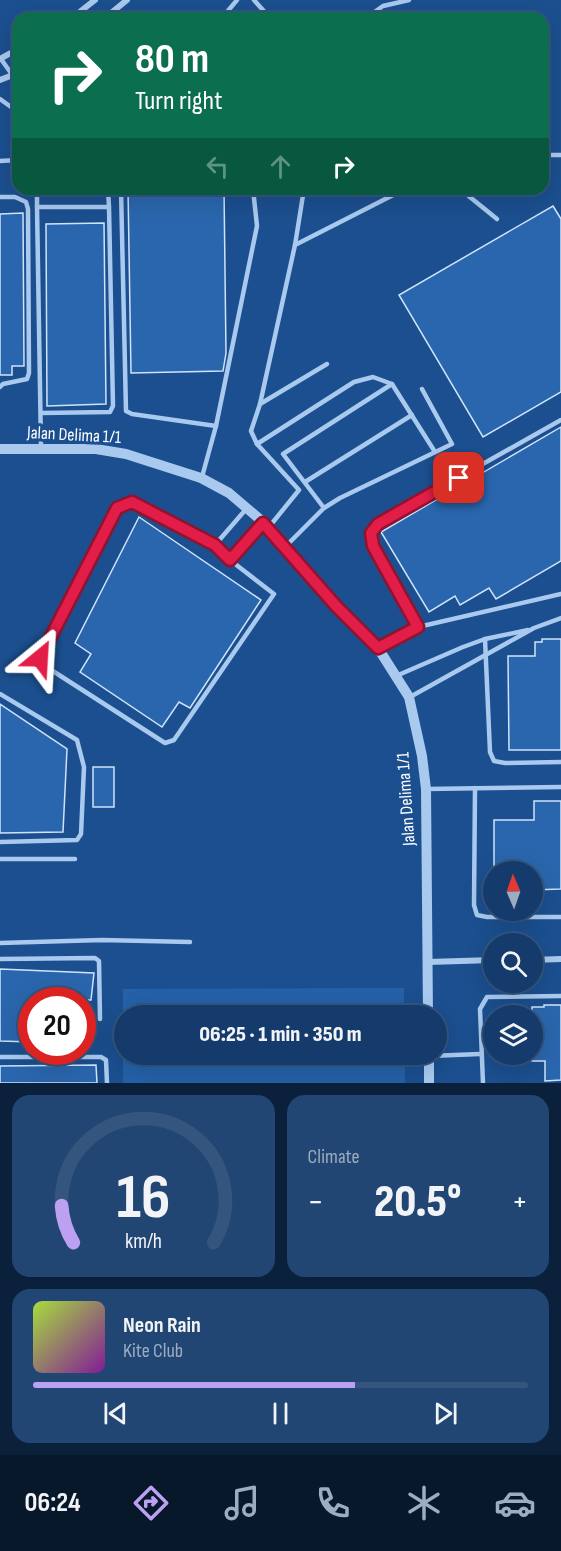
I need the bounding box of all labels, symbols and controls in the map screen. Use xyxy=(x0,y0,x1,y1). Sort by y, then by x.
text: 80 m xyxy=(135,34,209,85)
icon: right xyxy=(36,36,114,114)
text: Turn right xyxy=(135,85,222,117)
icon: left xyxy=(201,150,234,183)
icon: ahead xyxy=(264,150,297,183)
icon: right xyxy=(327,150,360,183)
street label: Jalan Delima 1/1 xyxy=(25,422,122,448)
pin xyxy=(433,452,484,503)
icon: arrive xyxy=(442,461,475,494)
position arrow xyxy=(8,626,72,690)
street label: Jalan Delima 1/1 xyxy=(392,751,420,848)
north arrow xyxy=(483,861,543,921)
map controls xyxy=(483,861,543,1065)
button: search xyxy=(483,933,543,993)
speed limit sign: 20 xyxy=(18,987,96,1065)
button: layers xyxy=(483,1005,543,1065)
text: 06:25 · 1 min · 350 m xyxy=(199,1021,362,1048)
text: Climate xyxy=(308,1145,360,1169)
text: 16 xyxy=(116,1161,170,1236)
text: 20.5° xyxy=(374,1175,461,1230)
text: − xyxy=(308,1182,324,1222)
text: + xyxy=(512,1182,528,1222)
text: km/h xyxy=(125,1229,162,1254)
text: Neon Rain xyxy=(123,1312,201,1339)
text: Kite Club xyxy=(123,1339,183,1363)
icon: previous xyxy=(99,1397,132,1430)
icon: pause xyxy=(264,1397,297,1430)
icon: next xyxy=(429,1397,462,1430)
icon: directions xyxy=(130,1482,172,1524)
icon: music xyxy=(221,1482,263,1524)
icon: phone xyxy=(312,1482,354,1524)
icon: climate xyxy=(403,1482,445,1524)
icon: car xyxy=(494,1482,536,1524)
text: 06:24 xyxy=(25,1487,80,1519)

